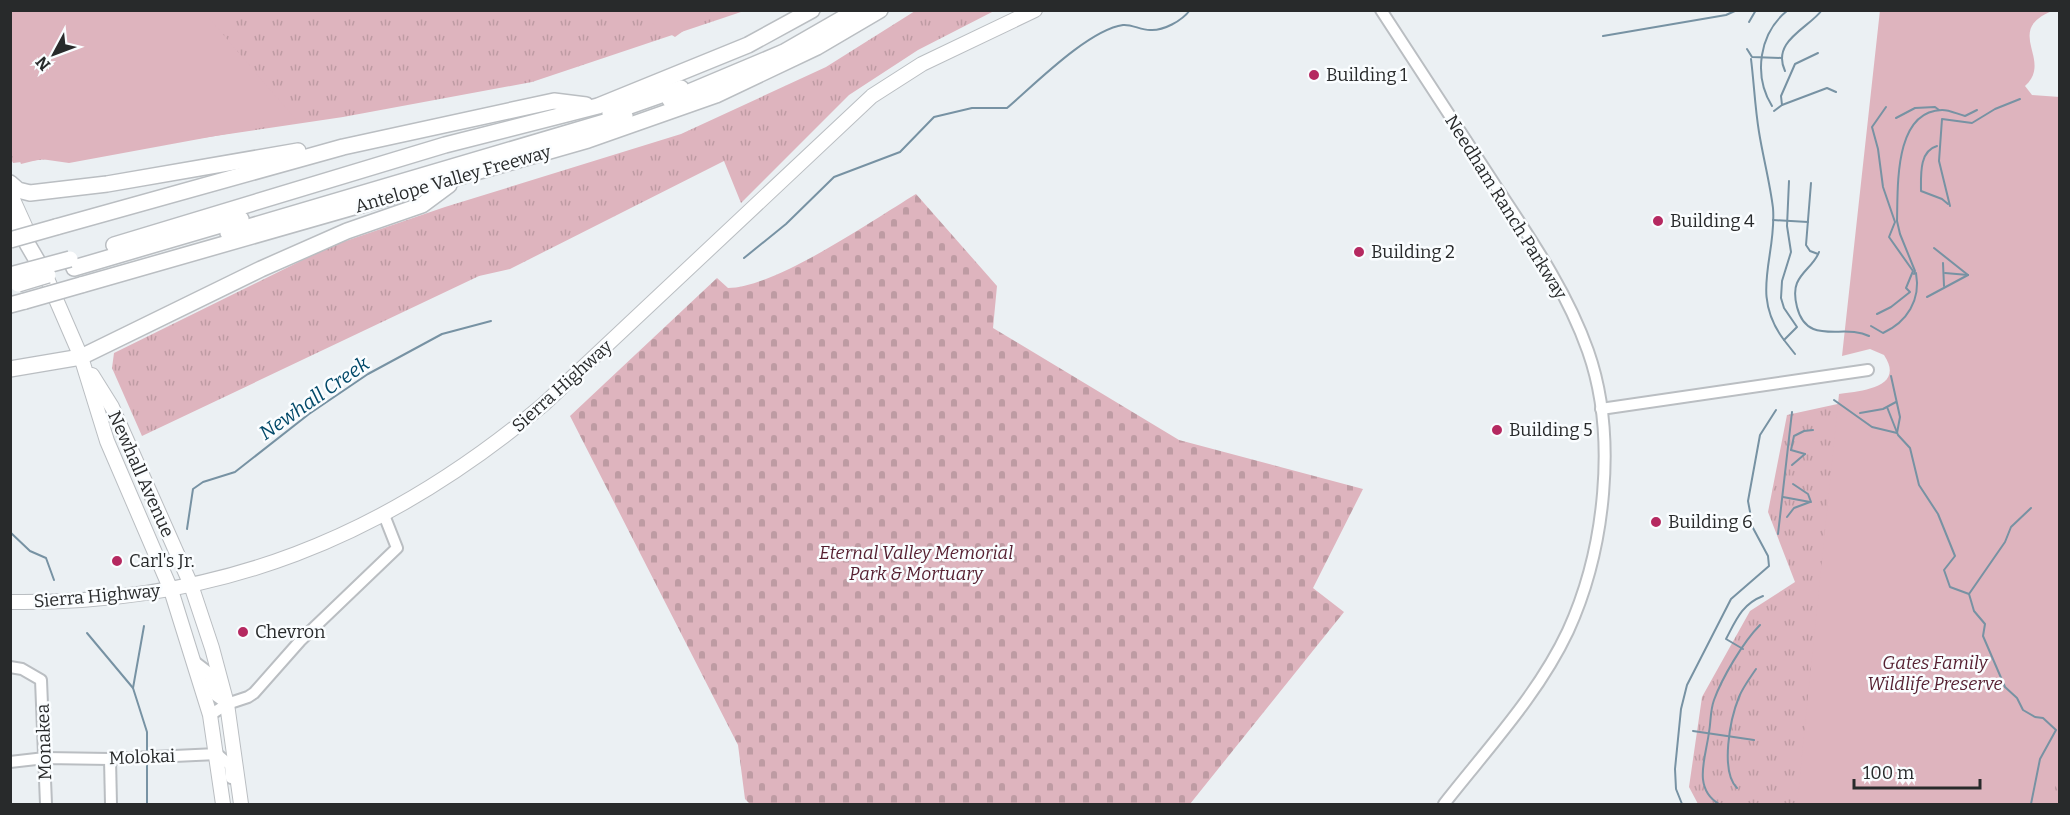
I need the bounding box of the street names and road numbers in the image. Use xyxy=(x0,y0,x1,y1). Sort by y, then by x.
street label: Needham Ranch Parkway xyxy=(1440,111,1572,304)
street label: Antelope Valley Freeway xyxy=(352,140,554,218)
street label: Sierra Highway xyxy=(507,335,617,437)
street label: Newhall Avenue xyxy=(103,407,179,541)
street label: Sierra Highway xyxy=(33,579,162,612)
street label: Monakea xyxy=(32,703,56,781)
street label: Molokai xyxy=(108,745,176,769)

